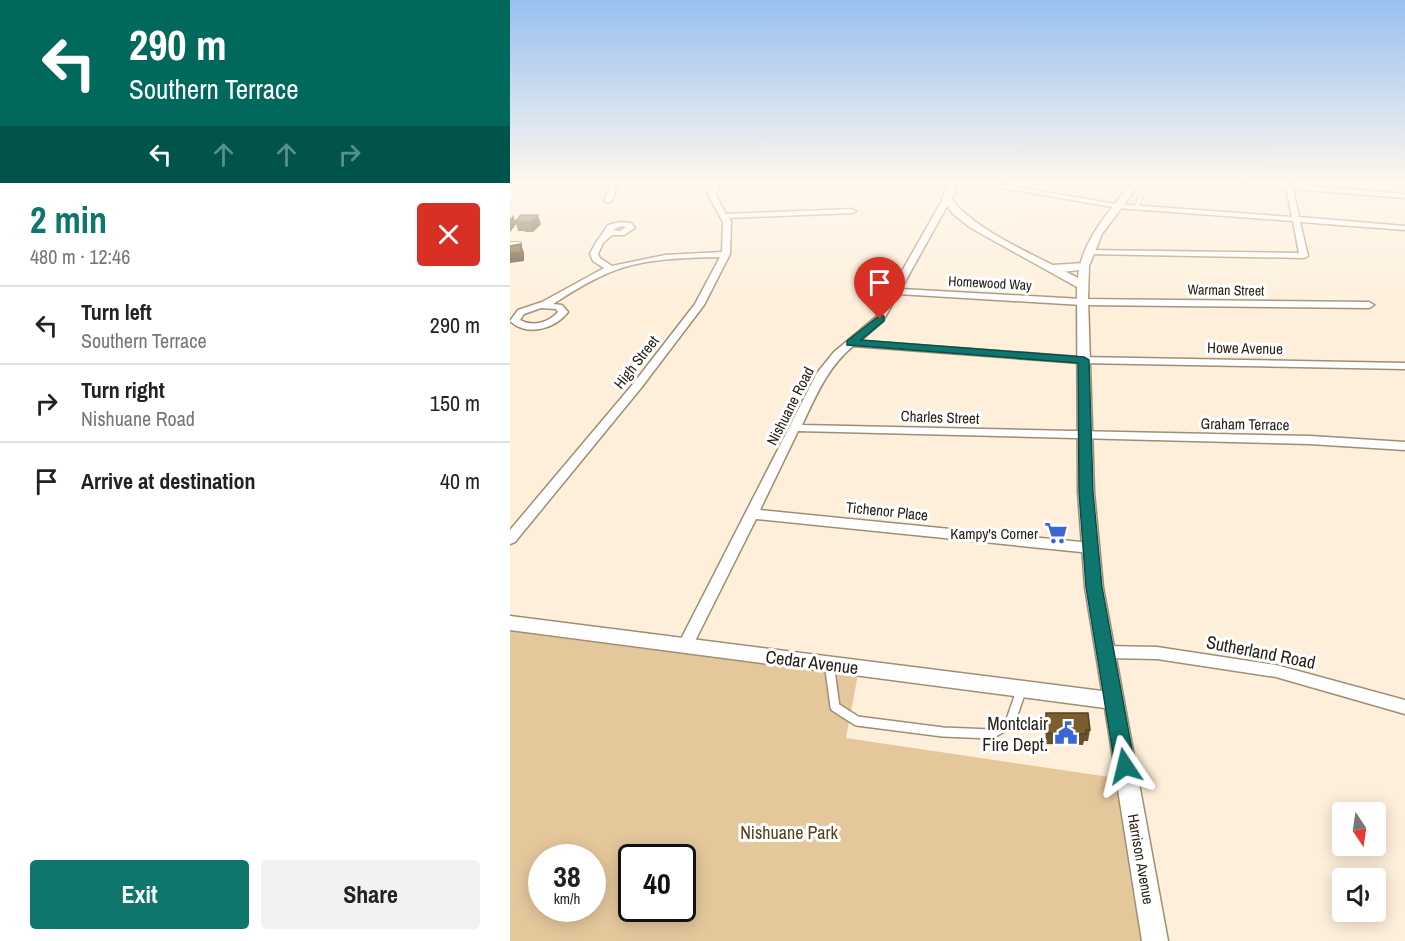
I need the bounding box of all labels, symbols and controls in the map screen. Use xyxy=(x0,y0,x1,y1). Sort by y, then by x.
text: 290 m xyxy=(129,17,227,73)
icon: left xyxy=(30,24,108,102)
text: Southern Terrace xyxy=(129,71,298,107)
icon: left xyxy=(144,138,177,171)
icon: ahead xyxy=(207,138,240,171)
icon: ahead xyxy=(270,138,303,171)
icon: right xyxy=(333,138,366,171)
text: 2 min xyxy=(30,196,107,244)
button: close xyxy=(417,203,480,266)
text: 480 m · 12:46 xyxy=(30,243,130,270)
pin xyxy=(854,257,905,319)
icon: arrive xyxy=(863,266,896,299)
street label: Homewood Way xyxy=(948,272,1033,294)
street label: Warman Street xyxy=(1187,280,1265,300)
text: Turn left xyxy=(81,297,152,327)
icon: left xyxy=(30,309,63,342)
text: 290 m xyxy=(430,310,480,340)
text: Southern Terrace xyxy=(81,327,207,354)
street label: High Street xyxy=(609,331,664,393)
street label: Howe Avenue xyxy=(1207,337,1283,359)
street label: Nishuane Road xyxy=(761,363,819,449)
text: Turn right xyxy=(81,375,165,405)
icon: right xyxy=(30,387,63,420)
text: 150 m xyxy=(430,388,480,418)
text: Nishuane Road xyxy=(81,405,195,432)
street label: Charles Street xyxy=(900,405,980,429)
street label: Graham Terrace xyxy=(1200,413,1290,435)
icon: arrive xyxy=(30,465,63,498)
text: Arrive at destination xyxy=(81,466,255,496)
text: 40 m xyxy=(440,466,480,496)
street label: Tichenor Place xyxy=(845,496,929,526)
supermarket icon: Kampy's Corner xyxy=(1043,520,1069,546)
place label: Kampy's Corner xyxy=(950,523,1038,544)
street label: Sutherland Road xyxy=(1204,629,1318,675)
street label: Cedar Avenue xyxy=(764,644,860,680)
place label: Montclair Fire Dept. xyxy=(982,711,1048,757)
public building icon: Montclair Fire Dept. xyxy=(1053,720,1079,746)
position arrow xyxy=(1093,734,1157,798)
north arrow xyxy=(1332,802,1386,856)
map controls xyxy=(1332,802,1386,922)
street label: Harrison Avenue xyxy=(1123,812,1159,906)
park label: Nishuane Park xyxy=(740,820,838,845)
speed limit sign: 40 xyxy=(618,844,696,922)
text: 38 xyxy=(553,856,581,896)
button: Exit xyxy=(30,860,249,929)
button: Share xyxy=(261,860,480,929)
button: sound xyxy=(1332,868,1386,922)
text: km/h xyxy=(554,888,580,909)

